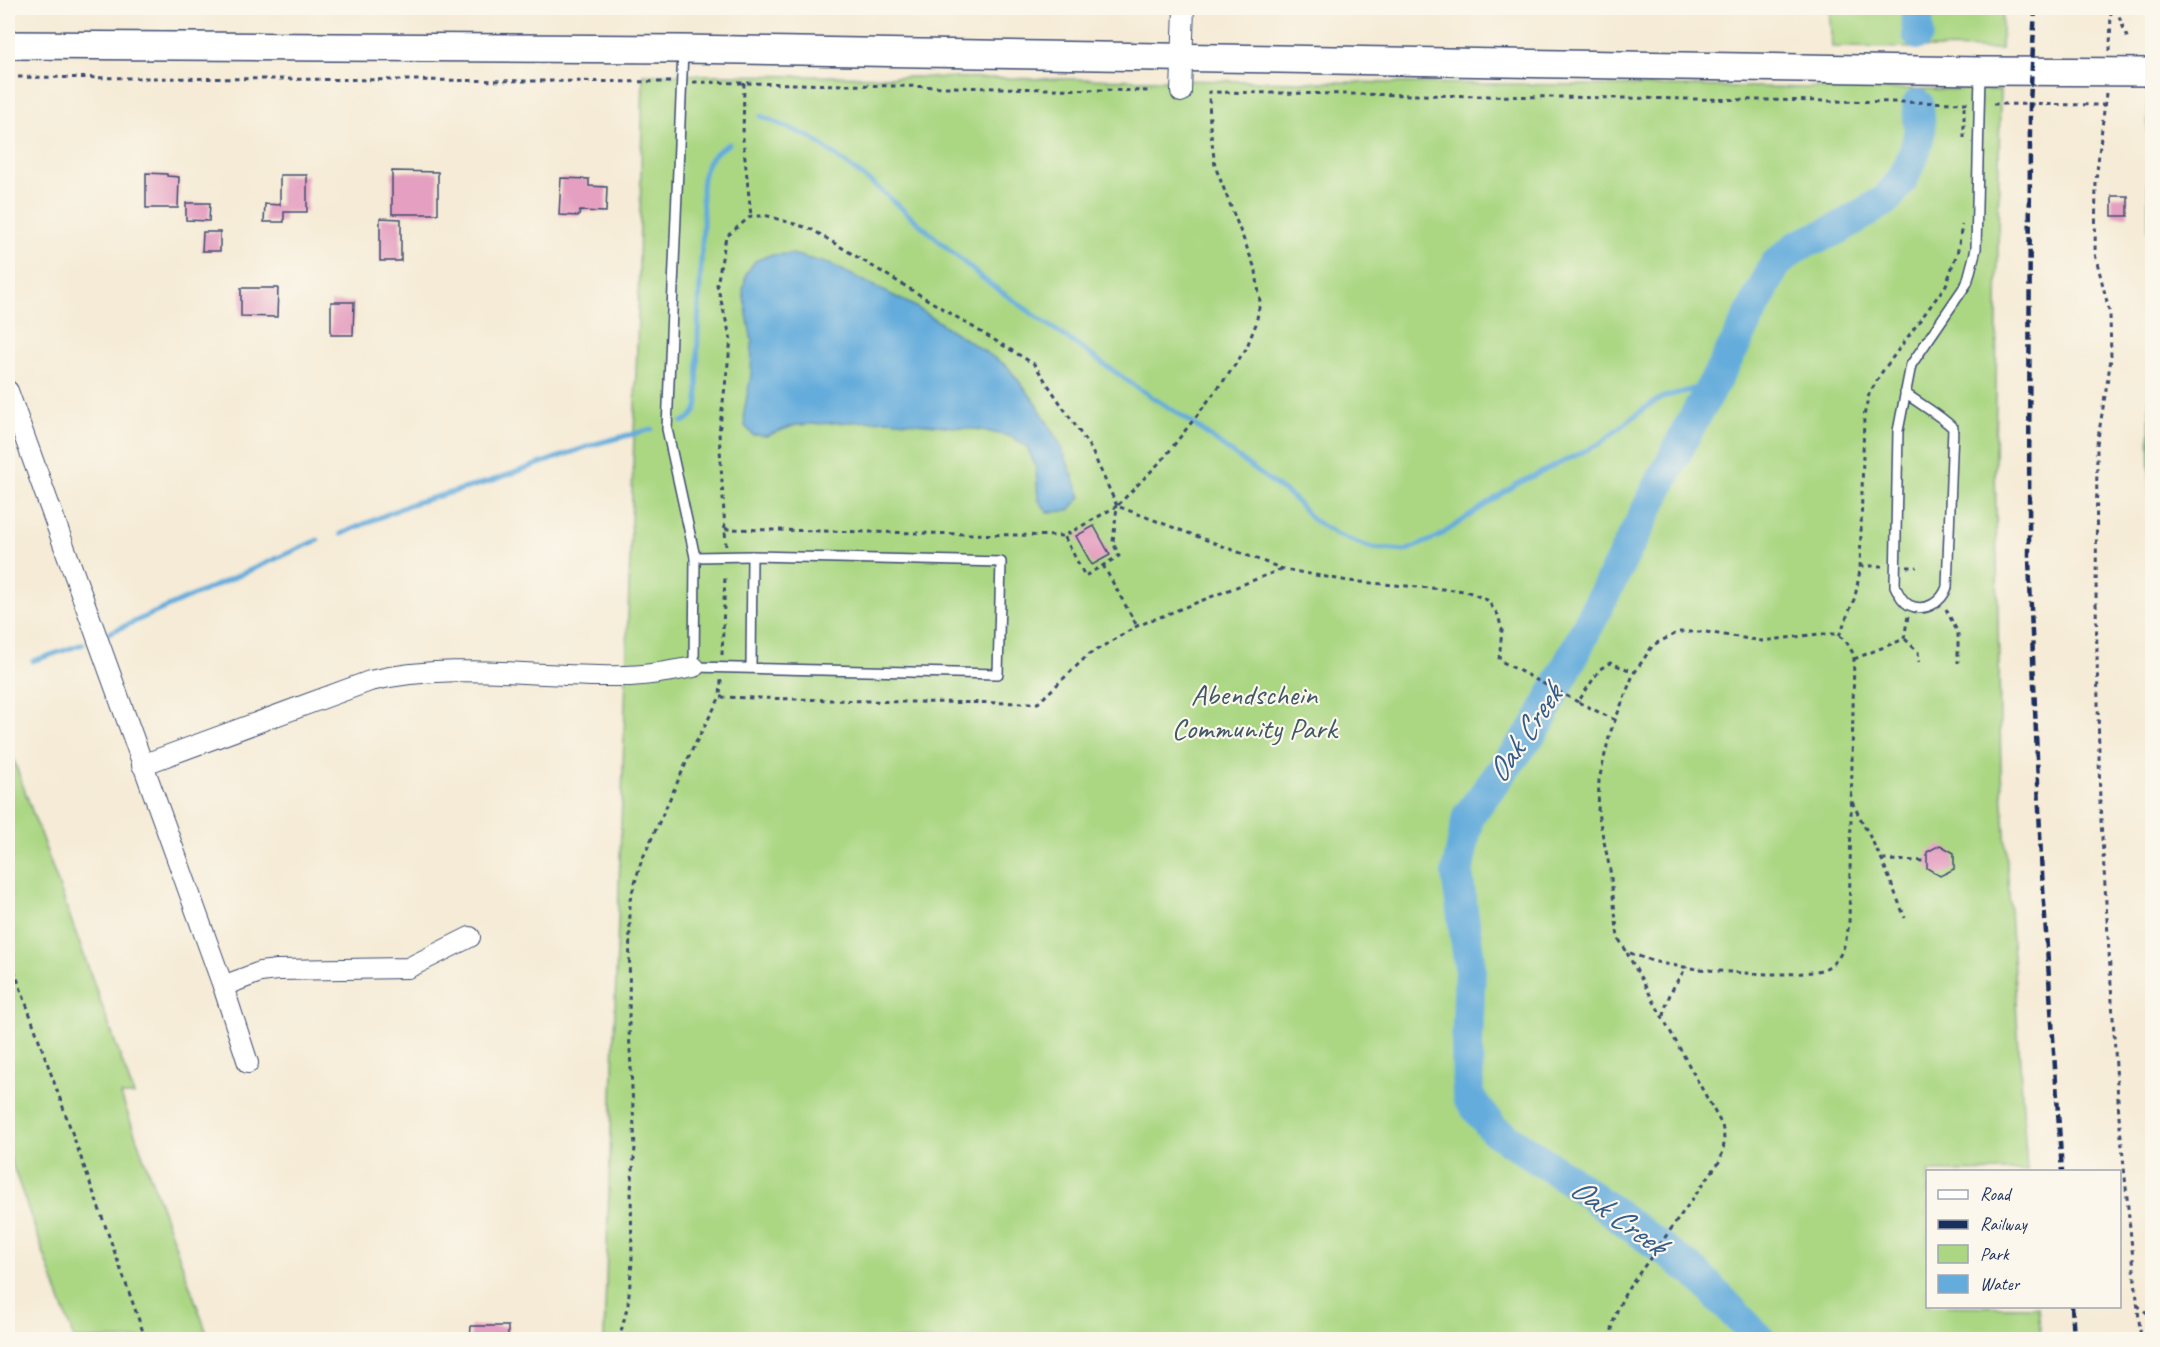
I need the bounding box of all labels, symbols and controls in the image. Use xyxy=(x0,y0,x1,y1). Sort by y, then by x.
water label: Oak Creek xyxy=(1477,672,1575,790)
park label: Abendschein Community Park xyxy=(1171,675,1339,747)
water label: Oak Creek xyxy=(1562,1168,1679,1268)
legend xyxy=(1926,1170,2121,1308)
text: Road xyxy=(1980,1183,2013,1205)
text: Railway xyxy=(1980,1213,2028,1235)
text: Park xyxy=(1980,1243,2010,1265)
text: Water xyxy=(1980,1273,2021,1295)

